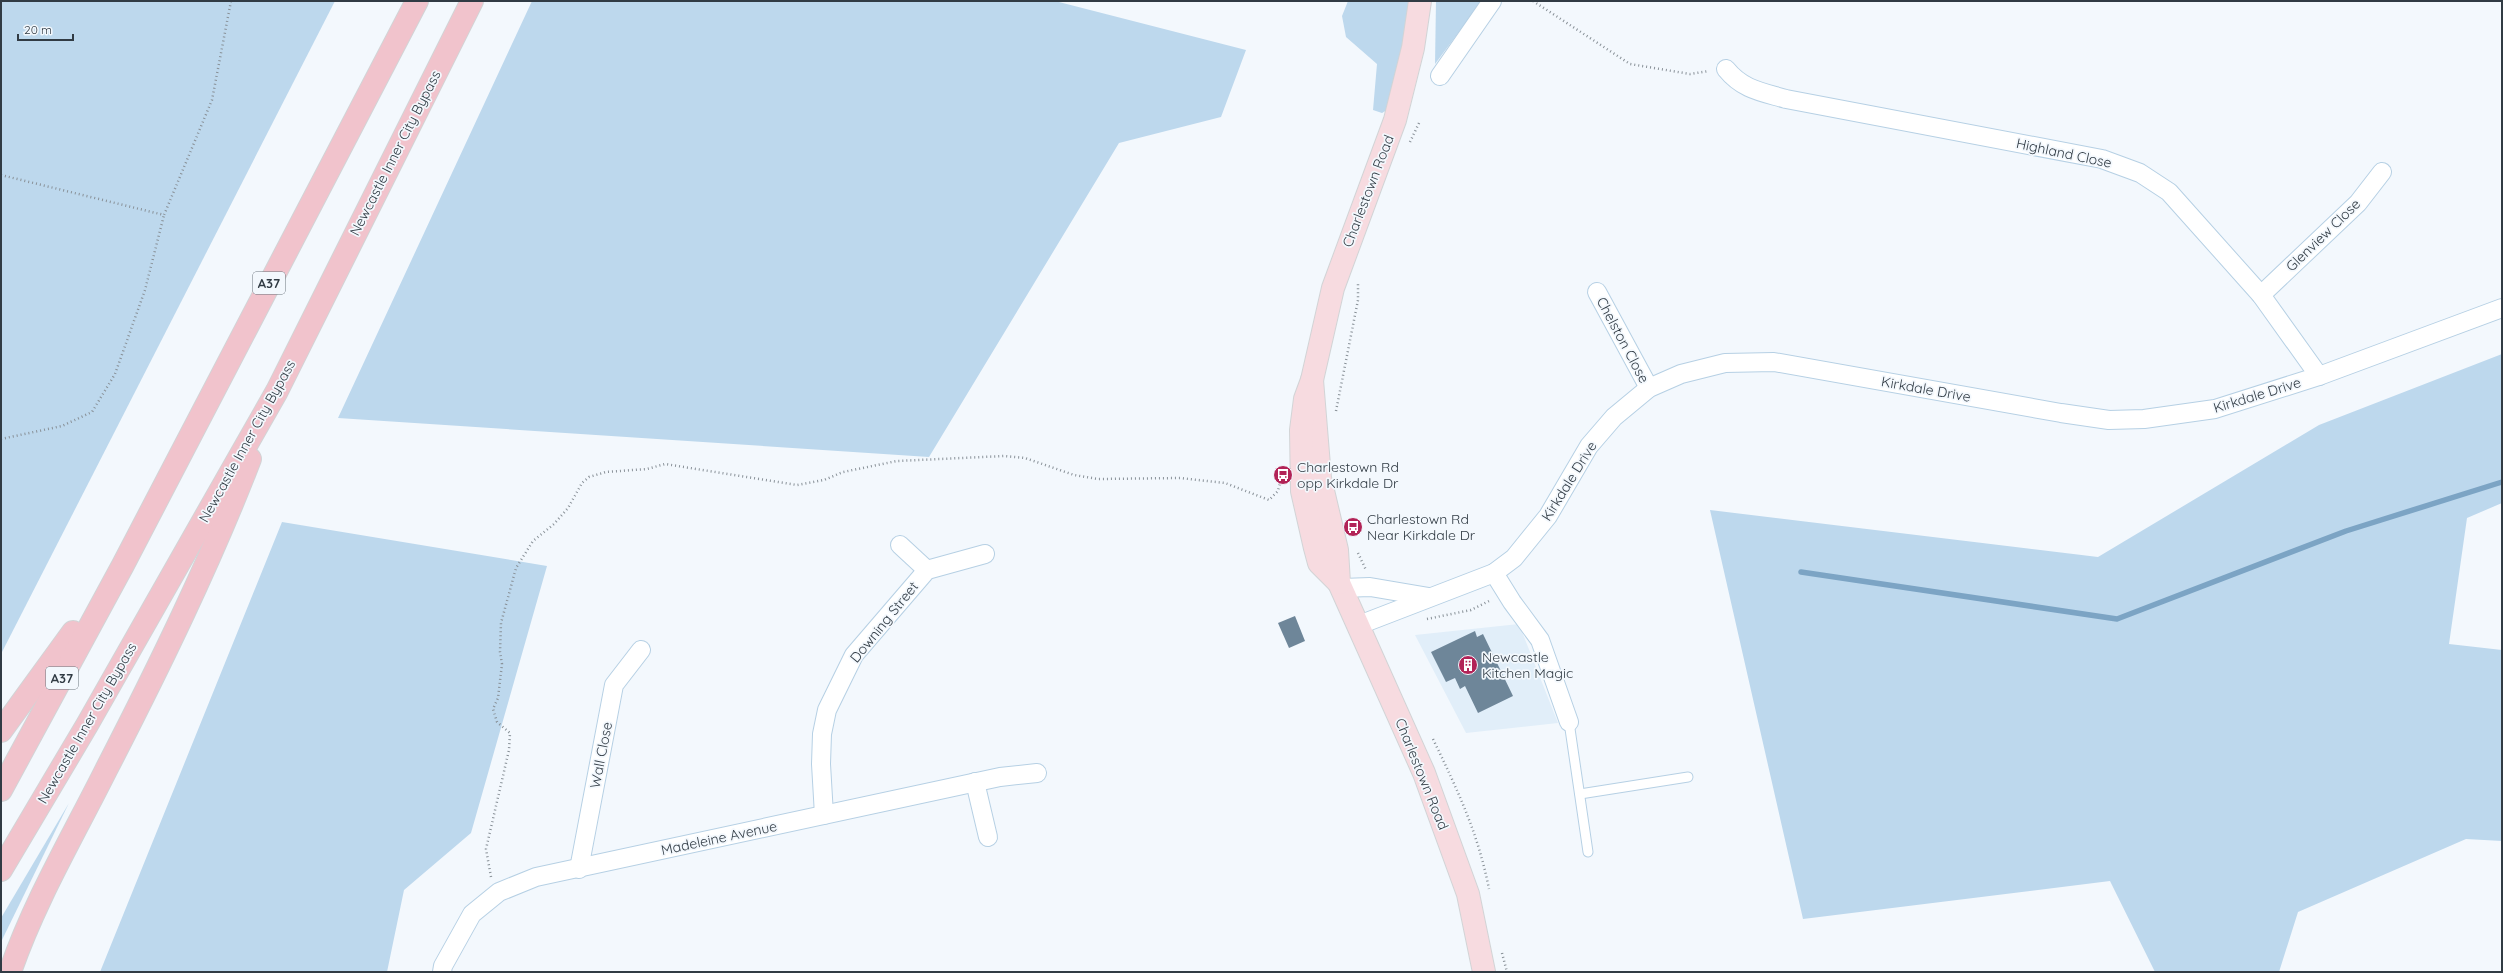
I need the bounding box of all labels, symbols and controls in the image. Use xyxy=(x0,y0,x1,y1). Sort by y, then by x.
scale bar xyxy=(18,16,73,42)
text: 20 m xyxy=(24,22,52,37)
street label: Newcastle Inner City Bypass xyxy=(345,67,445,239)
street label: Charlestown Road xyxy=(1338,132,1398,250)
street label: Highland Close xyxy=(2015,134,2113,172)
street label: Glenview Close xyxy=(2282,195,2364,275)
road number: A37 xyxy=(253,272,285,294)
street label: Chelston Close xyxy=(1593,294,1653,386)
street label: Newcastle Inner City Bypass xyxy=(195,357,299,525)
street label: Kirkdale Drive xyxy=(1880,372,1972,406)
street label: Kirkdale Drive xyxy=(2211,373,2303,417)
street label: Kirkdale Drive xyxy=(1537,438,1601,524)
place label: Charlestown Rd opp Kirkdale Dr xyxy=(1297,458,1399,492)
bus stop icon: Charlestown Rd opp Kirkdale Dr xyxy=(1272,464,1294,486)
place label: Charlestown Rd Near Kirkdale Dr xyxy=(1367,510,1476,544)
bus stop icon: Charlestown Rd Near Kirkdale Dr xyxy=(1342,516,1364,538)
street label: Downing Street xyxy=(846,578,922,666)
street label: Newcastle Inner City Bypass xyxy=(33,639,141,807)
place label: Newcastle Kitchen Magic xyxy=(1482,648,1573,682)
building icon: Newcastle Kitchen Magic xyxy=(1457,654,1479,676)
road number: A37 xyxy=(46,667,78,689)
street label: Charlestown Road xyxy=(1391,716,1453,832)
street label: Wall Close xyxy=(586,720,616,790)
street label: Madeleine Avenue xyxy=(659,817,779,859)

